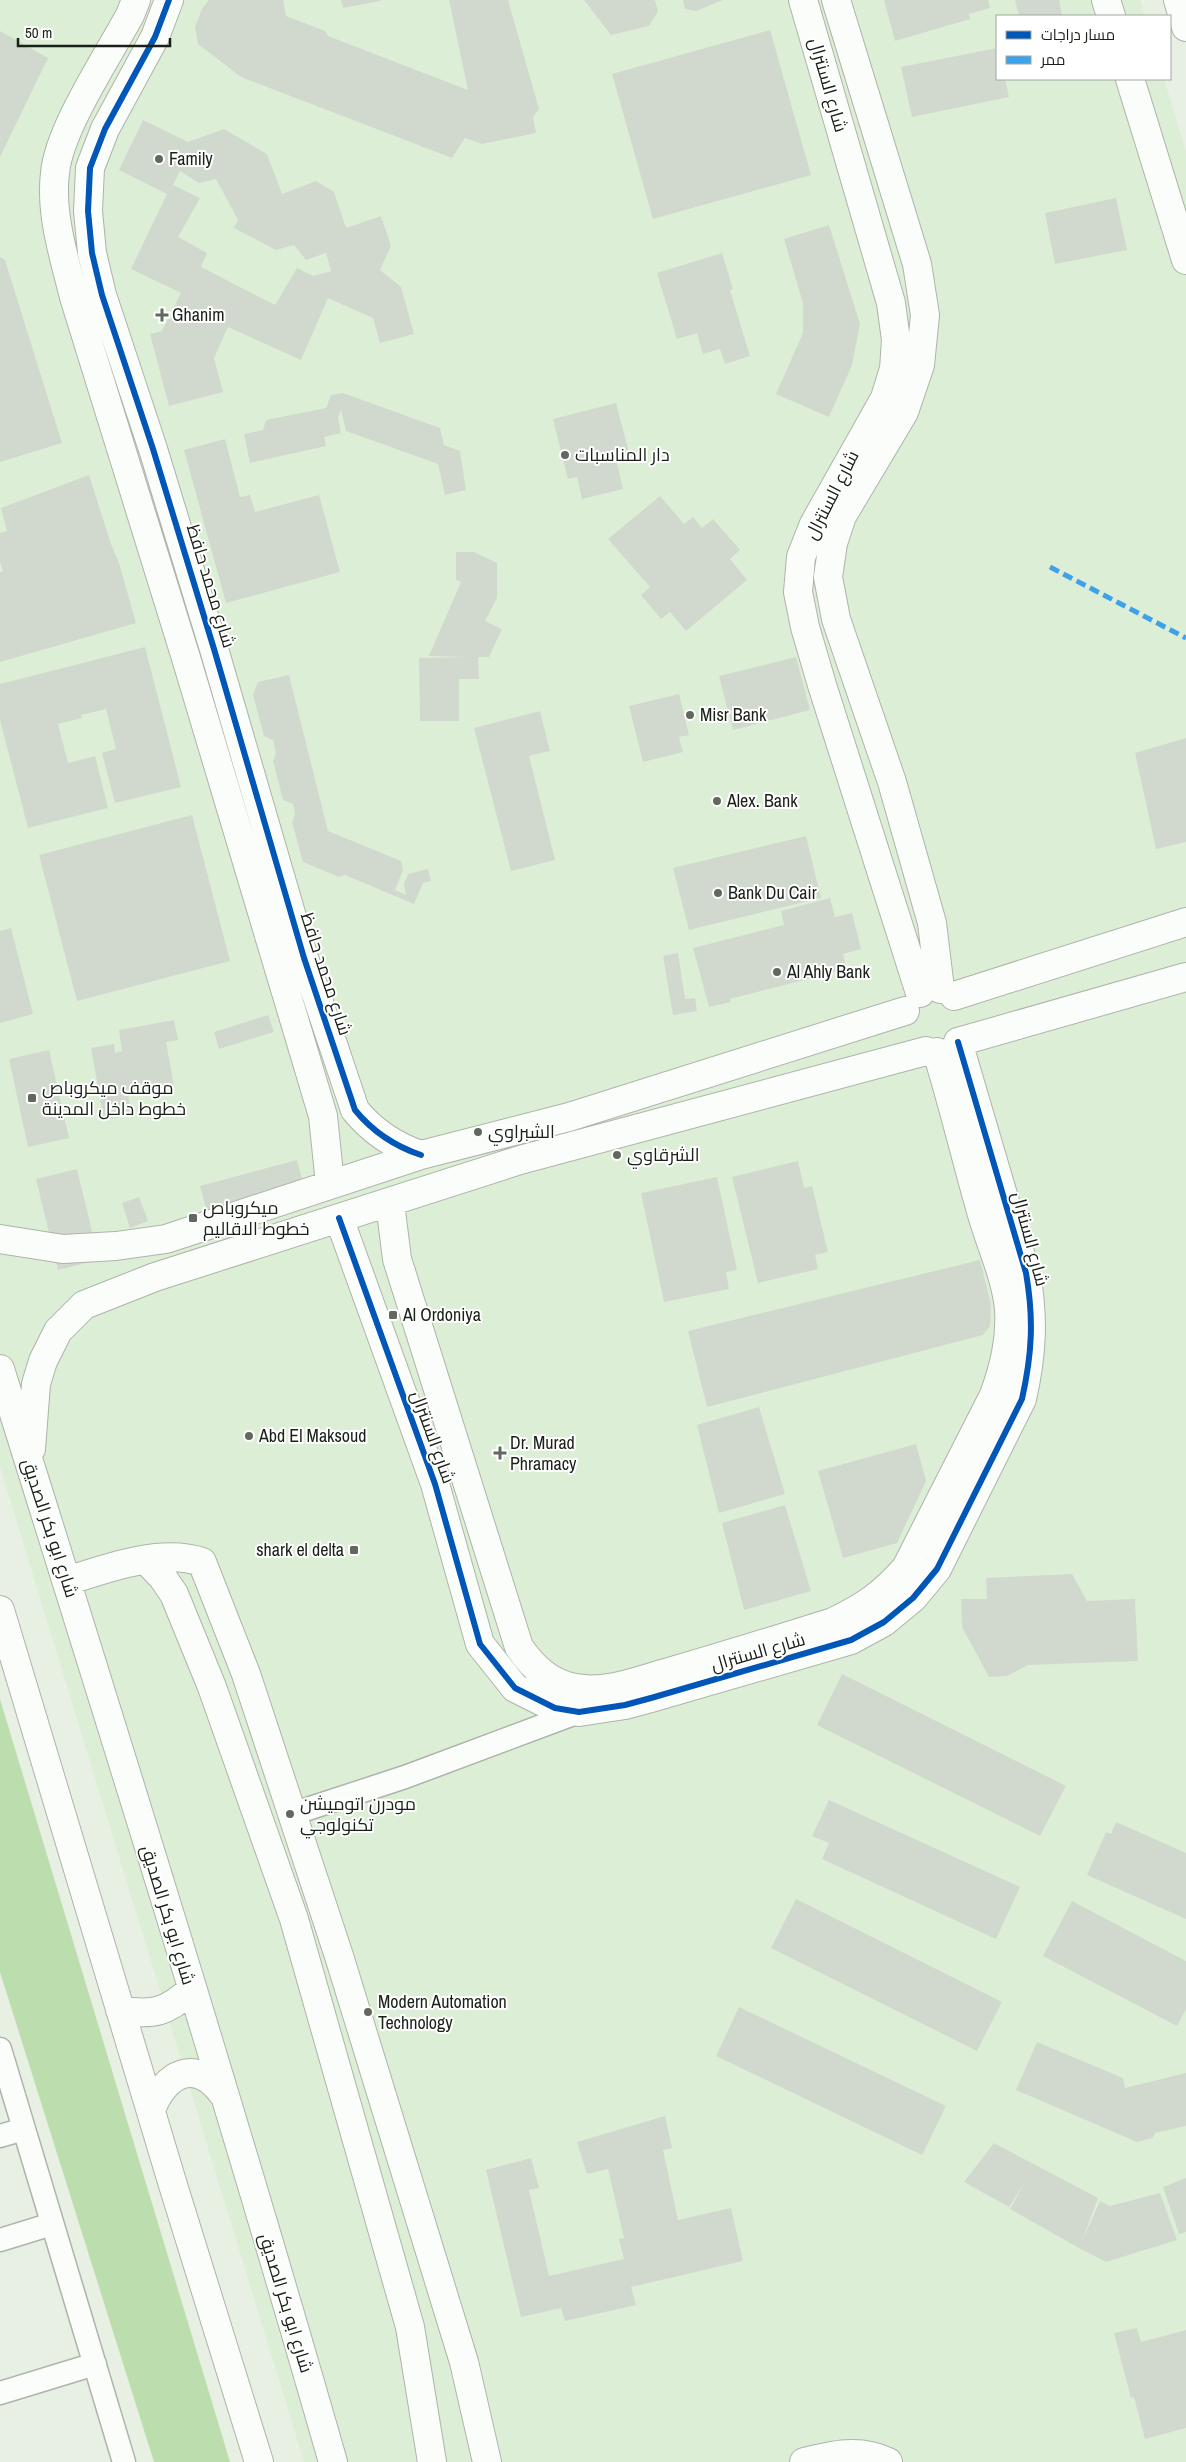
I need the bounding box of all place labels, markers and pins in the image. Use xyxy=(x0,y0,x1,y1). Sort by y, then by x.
place label: Family xyxy=(169,146,213,171)
marker: Family xyxy=(153,153,165,165)
place label: Ghanim xyxy=(172,302,225,327)
marker: Ghanim xyxy=(156,309,168,321)
place label: دار المناسبات xyxy=(575,442,670,467)
marker: دار المناسبات xyxy=(559,449,571,461)
place label: Misr Bank xyxy=(700,702,767,727)
marker: Misr Bank xyxy=(684,709,696,721)
place label: Alex. Bank xyxy=(726,788,798,813)
marker: Alex. Bank xyxy=(711,795,723,807)
place label: Bank Du Cair xyxy=(728,880,817,905)
marker: Bank Du Cair xyxy=(712,887,724,899)
place label: Al Ahly Bank xyxy=(786,959,870,984)
marker: Al Ahly Bank xyxy=(771,966,783,978)
place label: موقف ميكروباص خطوط داخل المدينة xyxy=(42,1075,186,1121)
marker: موقف ميكروباص خطوط داخل المدينة xyxy=(26,1092,38,1104)
place label: الشبراوي xyxy=(488,1119,555,1146)
marker: الشبراوي xyxy=(472,1126,484,1138)
place label: الشرقاوي xyxy=(627,1142,700,1169)
marker: الشرقاوي xyxy=(611,1149,623,1161)
place label: ميكروباص خطوط الاقاليم xyxy=(203,1195,310,1241)
marker: ميكروباص خطوط الاقاليم xyxy=(187,1212,199,1224)
place label: Al Ordoniya xyxy=(402,1302,481,1327)
marker: Al Ordoniya xyxy=(387,1309,399,1321)
place label: Abd El Maksoud xyxy=(258,1423,366,1448)
marker: Abd El Maksoud xyxy=(243,1430,255,1442)
place label: Dr. Murad Phramacy xyxy=(510,1430,577,1476)
marker: Dr. Murad Phramacy xyxy=(494,1447,506,1459)
place label: shark el delta xyxy=(256,1537,344,1562)
marker: shark el delta xyxy=(348,1544,360,1556)
place label: مودرن اتوميشن تكنولوجي xyxy=(300,1791,416,1839)
marker: مودرن اتوميشن تكنولوجي xyxy=(284,1808,296,1820)
place label: Modern Automation Technology xyxy=(378,1989,507,2035)
marker: Modern Automation Technology xyxy=(362,2006,374,2018)

